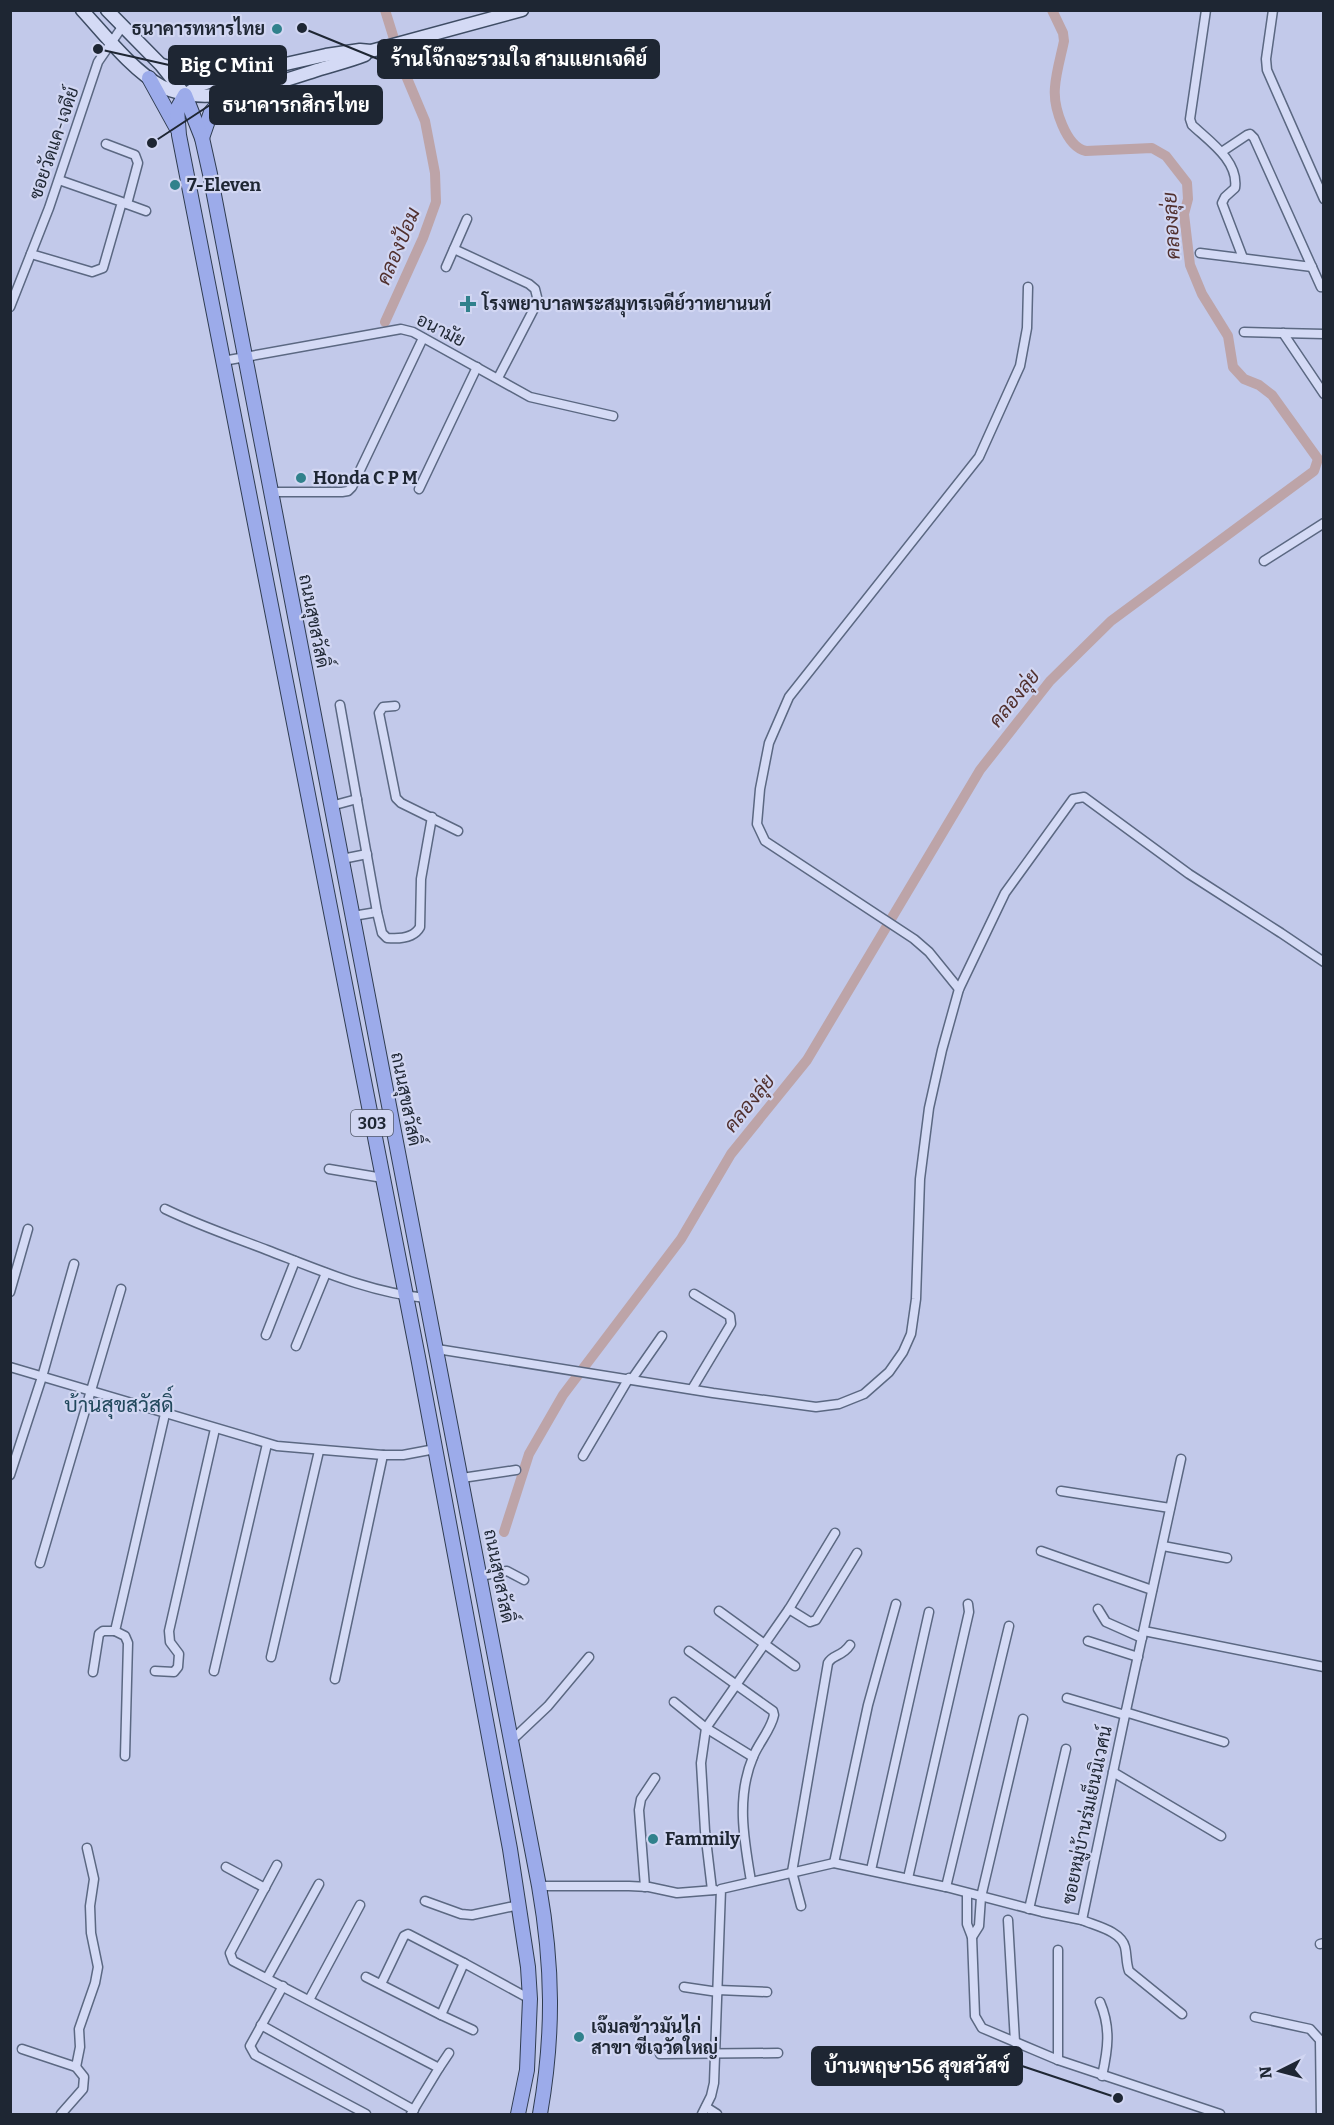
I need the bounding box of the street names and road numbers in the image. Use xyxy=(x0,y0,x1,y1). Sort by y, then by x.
street label: ซอยวัดแค-เจดีย์ xyxy=(23,83,84,202)
street label: อนามัย xyxy=(413,308,469,352)
street label: ถนนสุขสวัสดิ์ xyxy=(293,571,339,670)
street label: ถนนสุขสวัสดิ์ xyxy=(385,1049,431,1148)
road number: 303 xyxy=(351,1110,393,1136)
street label: ถนนสุขสวัสดิ์ xyxy=(478,1526,524,1625)
street label: ซอยหมู่บ้านร่มเย็นนิเวศน์ xyxy=(1054,1723,1119,1907)

